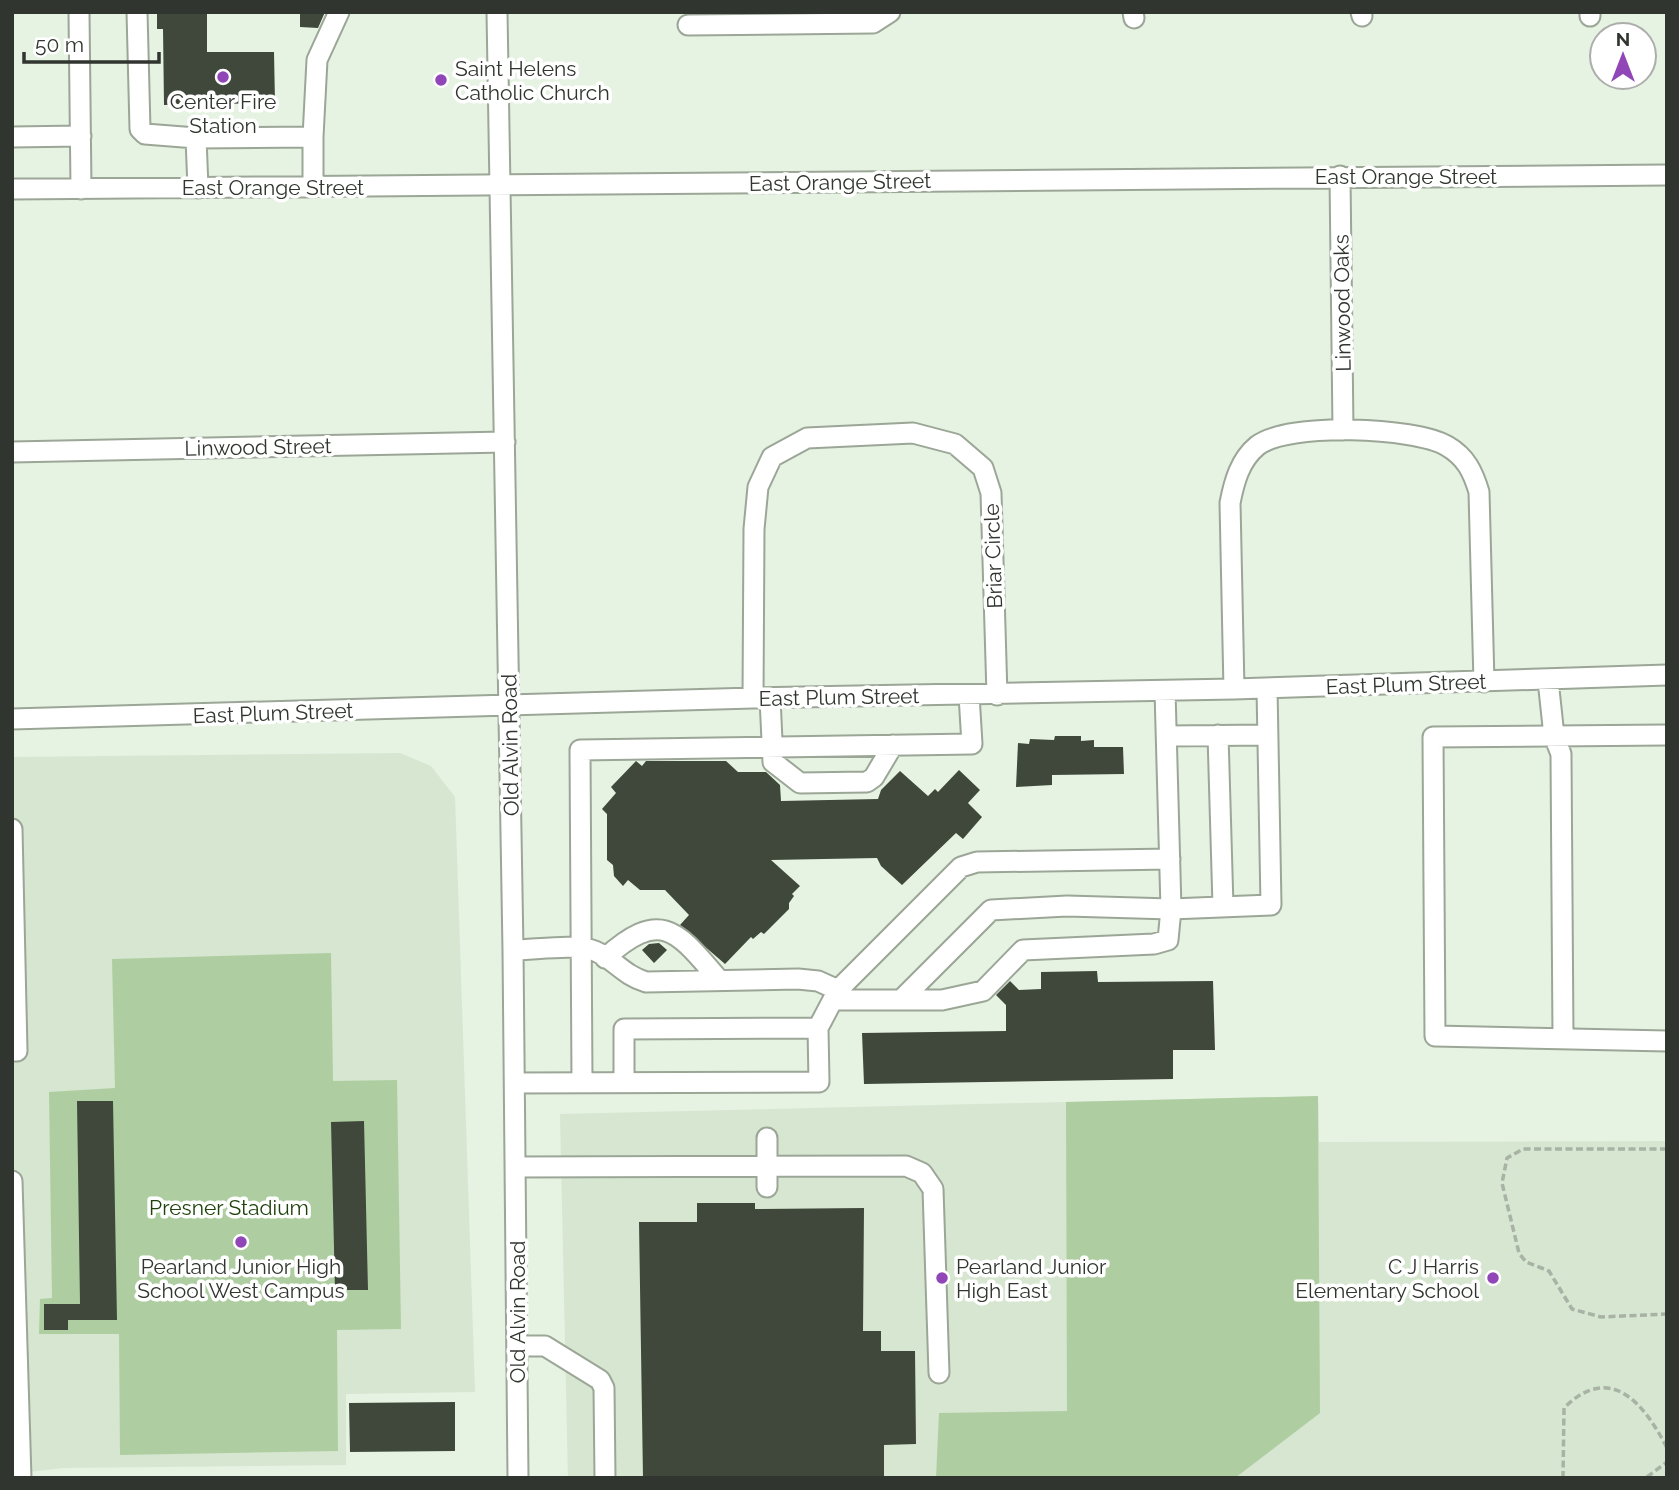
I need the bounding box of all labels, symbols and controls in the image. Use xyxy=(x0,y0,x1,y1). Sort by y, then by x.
scale bar xyxy=(24,21,159,65)
north arrow xyxy=(1588,21,1658,91)
text: N xyxy=(1616,28,1630,50)
text: 50 m xyxy=(35,32,84,57)
place label: Saint Helens Catholic Church xyxy=(455,56,610,105)
marker: Center Fire Station xyxy=(215,69,231,85)
marker: Saint Helens Catholic Church xyxy=(433,72,449,88)
place label: Center Fire Station xyxy=(170,89,276,138)
street label: East Orange Street xyxy=(1315,164,1497,189)
street label: East Orange Street xyxy=(749,168,931,196)
street label: East Orange Street xyxy=(182,175,364,200)
street label: Linwood Oaks xyxy=(1328,234,1356,372)
street label: Linwood Street xyxy=(184,433,332,461)
street label: Briar Circle xyxy=(979,503,1007,609)
street label: East Plum Street xyxy=(1325,669,1487,699)
street label: Old Alvin Road xyxy=(496,674,524,816)
street label: East Plum Street xyxy=(758,683,920,711)
street label: East Plum Street xyxy=(192,698,354,728)
park label: Presner Stadium xyxy=(149,1195,309,1220)
marker: Pearland Junior High School West Campus xyxy=(233,1234,249,1250)
street label: Old Alvin Road xyxy=(505,1241,530,1383)
place label: Pearland Junior High School West Campus xyxy=(137,1254,345,1303)
place label: Pearland Junior High East xyxy=(956,1254,1107,1303)
place label: C J Harris Elementary School xyxy=(1295,1254,1479,1303)
marker: Pearland Junior High East xyxy=(934,1270,950,1286)
marker: C J Harris Elementary School xyxy=(1485,1270,1501,1286)

